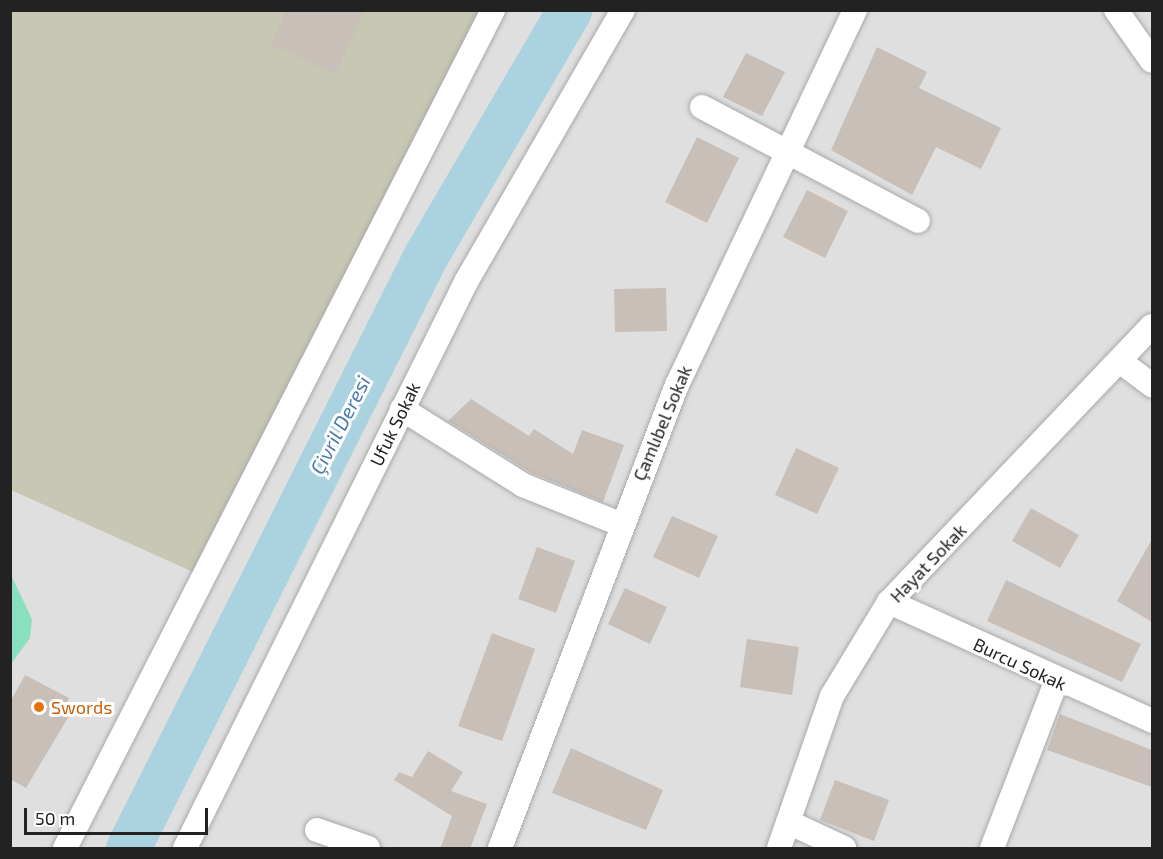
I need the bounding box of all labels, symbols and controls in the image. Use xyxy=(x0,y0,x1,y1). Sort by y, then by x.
street label: Çamlıbel Sokak xyxy=(628,362,696,484)
water label: Çivril Deresi xyxy=(305,372,375,478)
street label: Ufuk Sokak xyxy=(365,378,425,470)
street label: Hayat Sokak xyxy=(885,519,971,607)
street label: Burcu Sokak xyxy=(970,633,1070,695)
place label: Swords xyxy=(51,696,113,718)
marker: Swords xyxy=(32,700,46,714)
scale bar xyxy=(27,796,212,834)
text: 50 m xyxy=(35,807,75,829)

